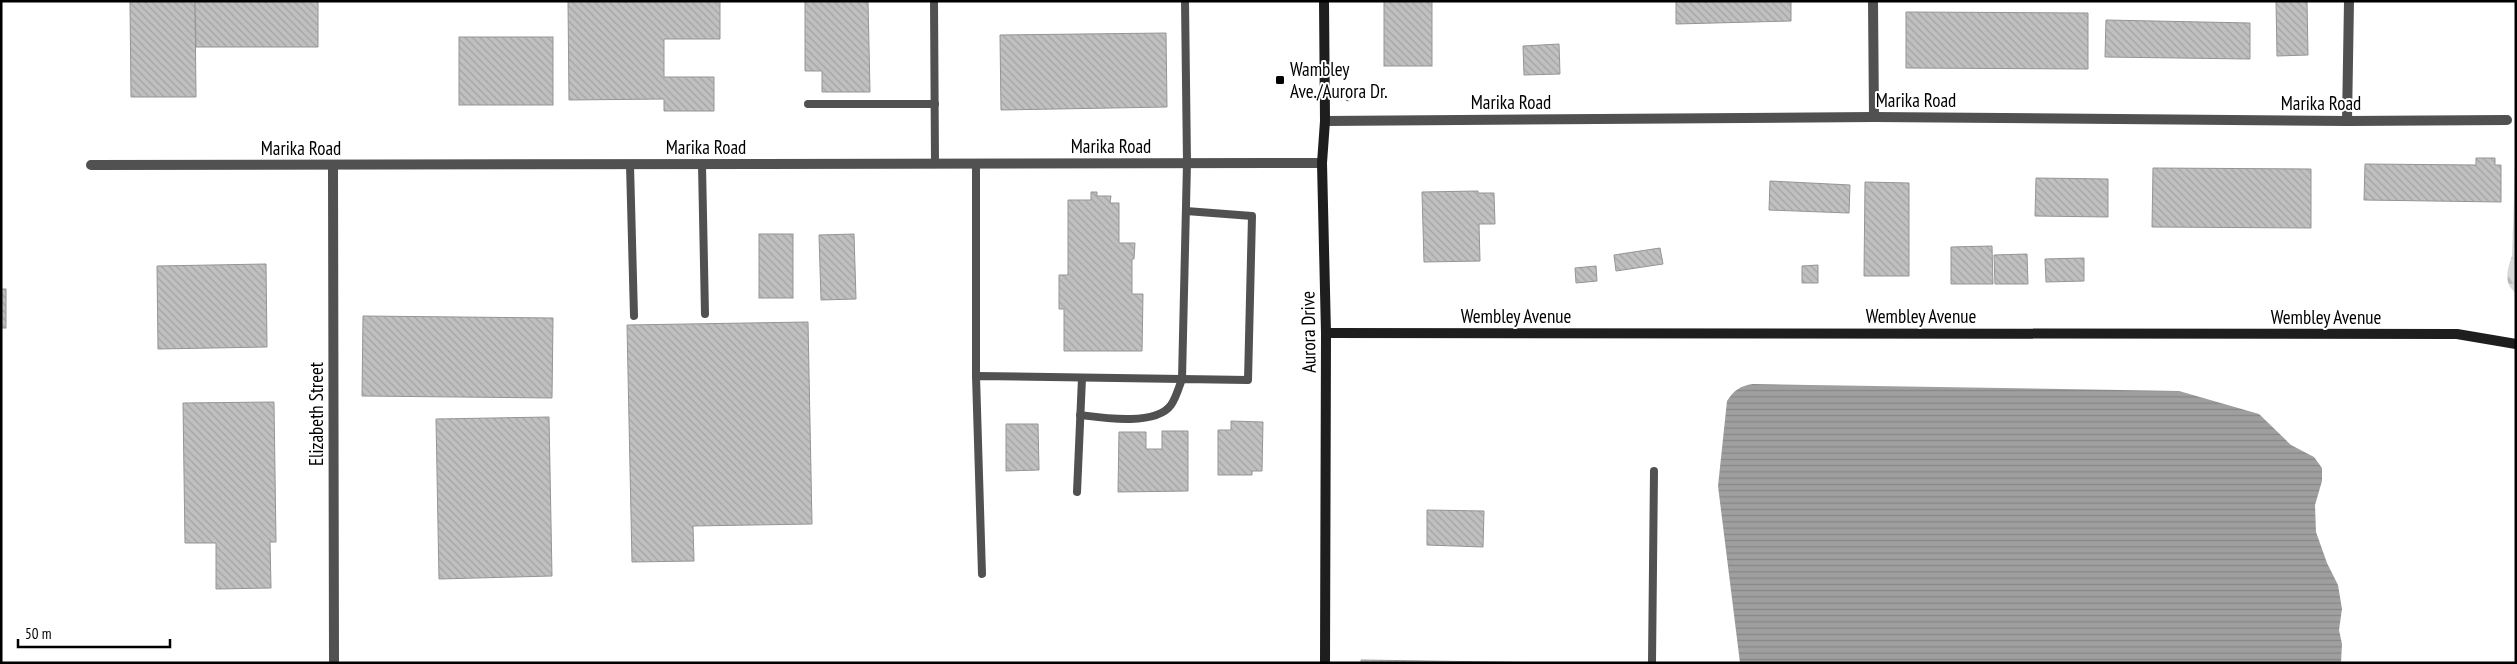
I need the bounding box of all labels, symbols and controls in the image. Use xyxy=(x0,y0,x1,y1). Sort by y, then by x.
place label: Wambley Ave./Aurora Dr. xyxy=(1290,57,1388,103)
marker: Wambley Ave./Aurora Dr. xyxy=(1274,74,1286,86)
street label: Marika Road xyxy=(1876,88,1956,112)
street label: Marika Road xyxy=(1471,90,1551,114)
street label: Marika Road xyxy=(2281,91,2361,115)
street label: Marika Road xyxy=(1071,134,1151,158)
street label: Marika Road xyxy=(666,135,746,159)
street label: Marika Road xyxy=(261,136,341,160)
street label: Aurora Drive xyxy=(1295,291,1321,373)
street label: Wembley Avenue xyxy=(1461,304,1571,328)
street label: Wembley Avenue xyxy=(1866,304,1976,328)
street label: Wembley Avenue xyxy=(2271,305,2381,329)
street label: Elizabeth Street xyxy=(304,361,328,466)
scale bar xyxy=(18,616,170,648)
text: 50 m xyxy=(25,624,51,643)

